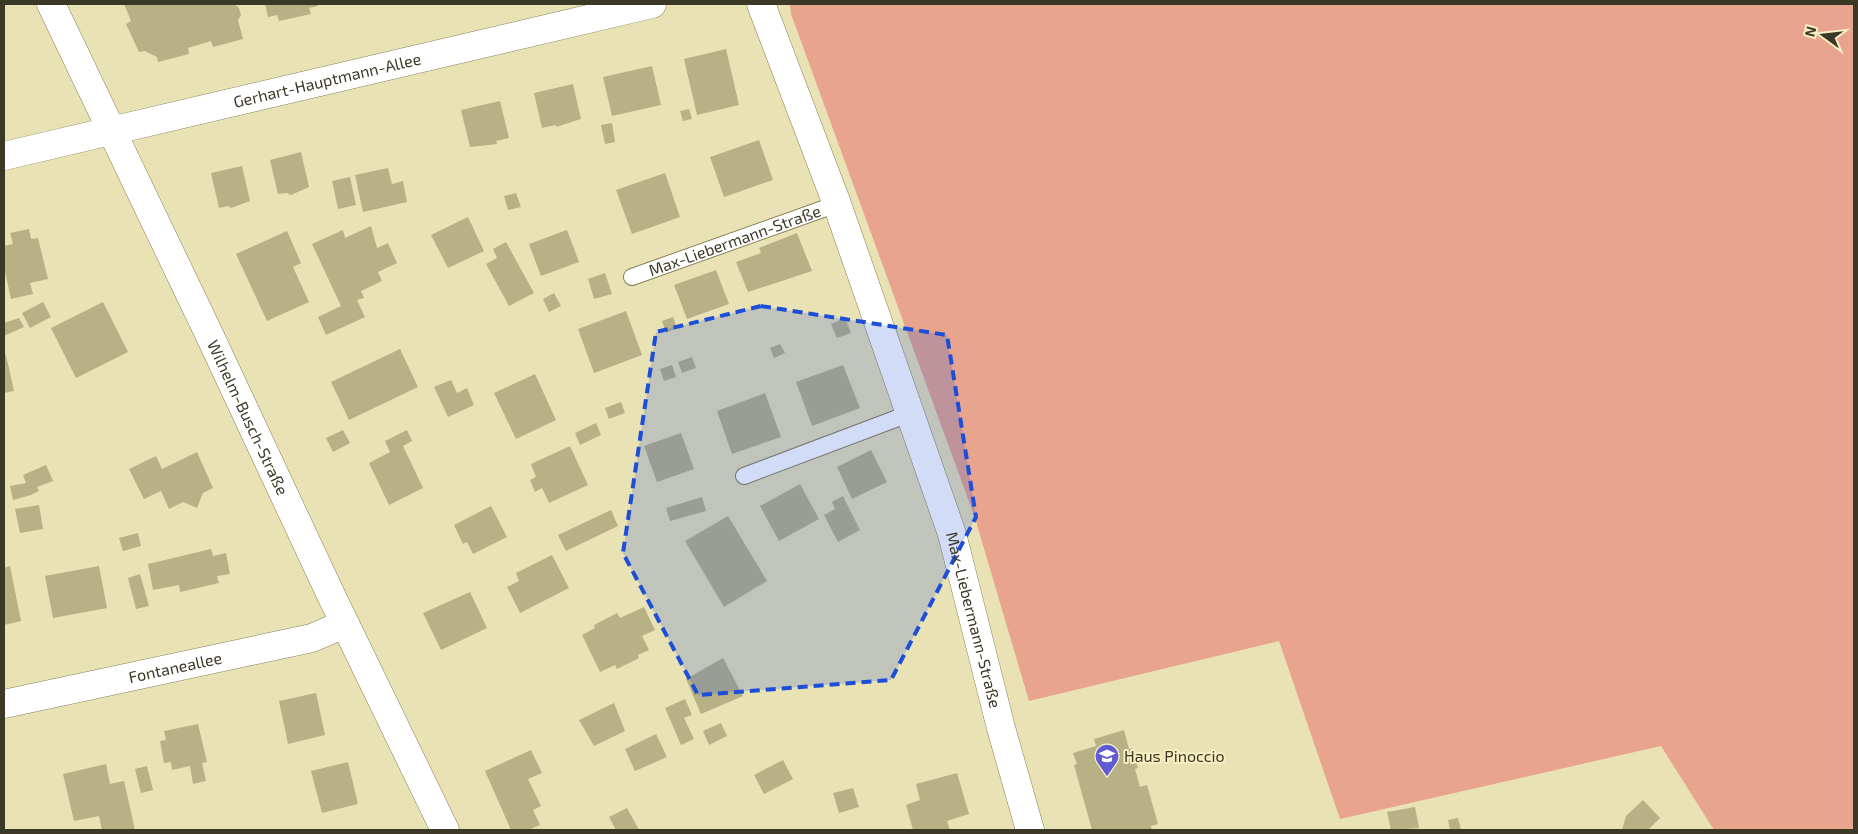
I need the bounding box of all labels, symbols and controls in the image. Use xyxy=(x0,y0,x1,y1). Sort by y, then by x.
north arrow xyxy=(1798,10,1848,60)
text: N xyxy=(1800,24,1819,39)
street label: Gerhart-Hauptmann-Allee xyxy=(231,49,423,111)
street label: Max-Liebermann-Straße xyxy=(646,201,823,279)
street label: Wilhelm-Busch-Straße xyxy=(204,337,293,498)
street label: Max-Liebermann-Straße xyxy=(943,530,1006,710)
street label: Fontaneallee xyxy=(127,648,223,686)
school or university icon: Haus Pinoccio xyxy=(1094,743,1120,777)
place label: Haus Pinoccio xyxy=(1124,746,1225,765)

